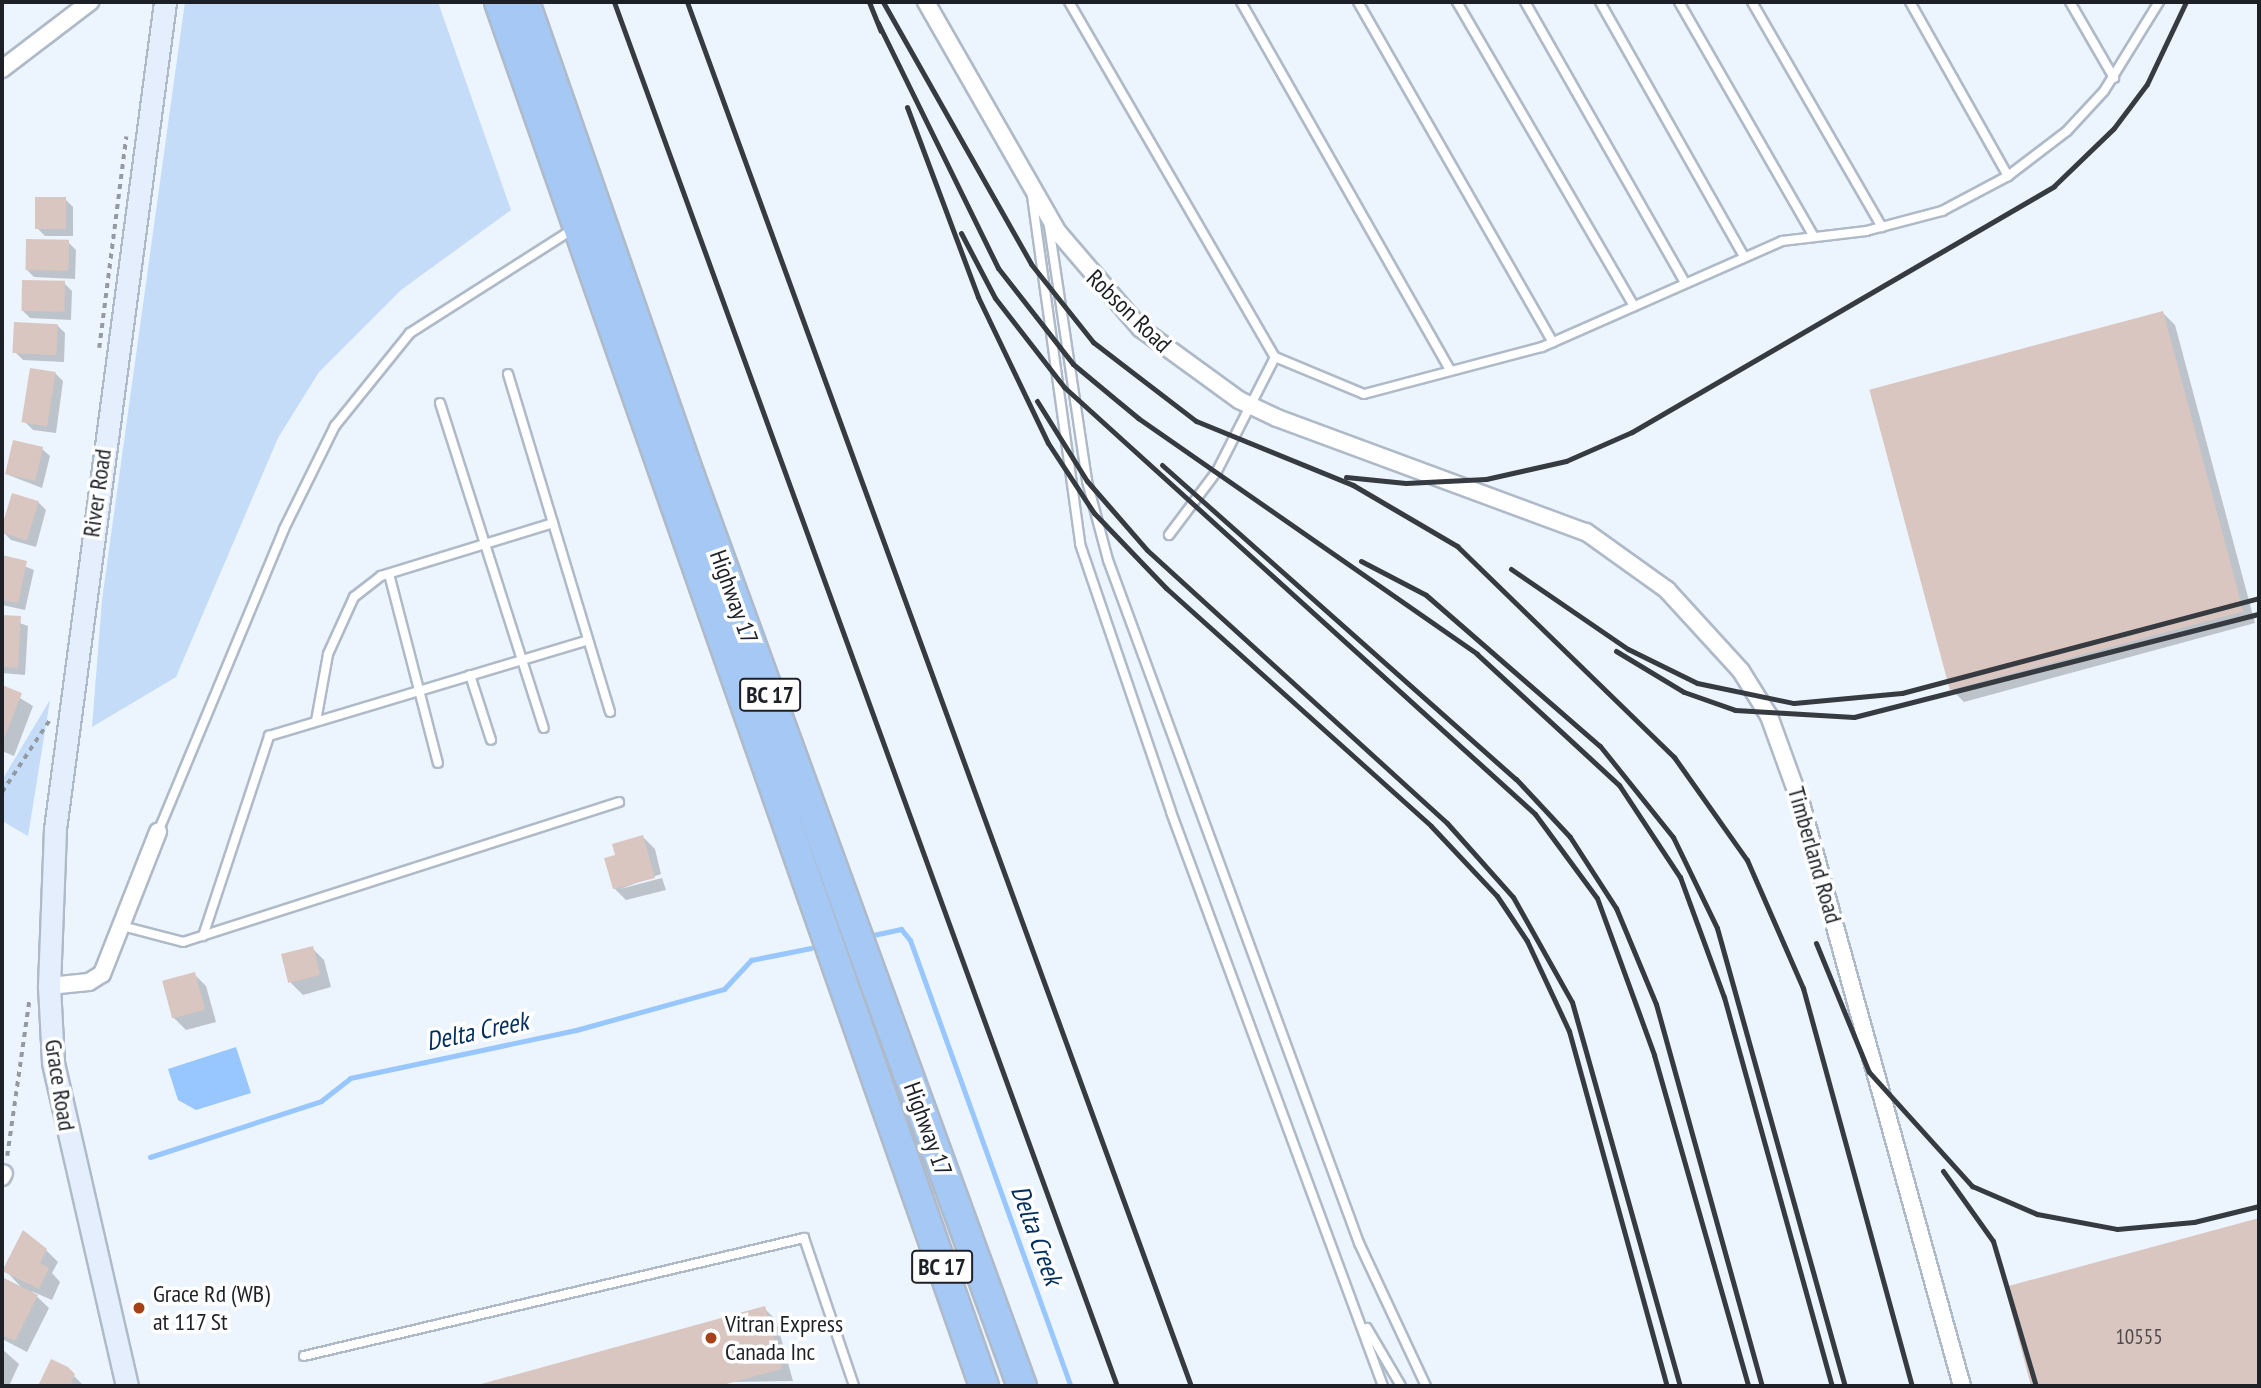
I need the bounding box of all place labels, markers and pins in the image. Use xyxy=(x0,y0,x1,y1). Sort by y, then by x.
place label: Grace Rd (WB) at 117 St xyxy=(153,1280,270,1336)
marker: Grace Rd (WB) at 117 St xyxy=(131,1300,147,1316)
place label: Vitran Express Canada Inc xyxy=(725,1310,843,1366)
marker: Vitran Express Canada Inc xyxy=(703,1330,719,1346)

